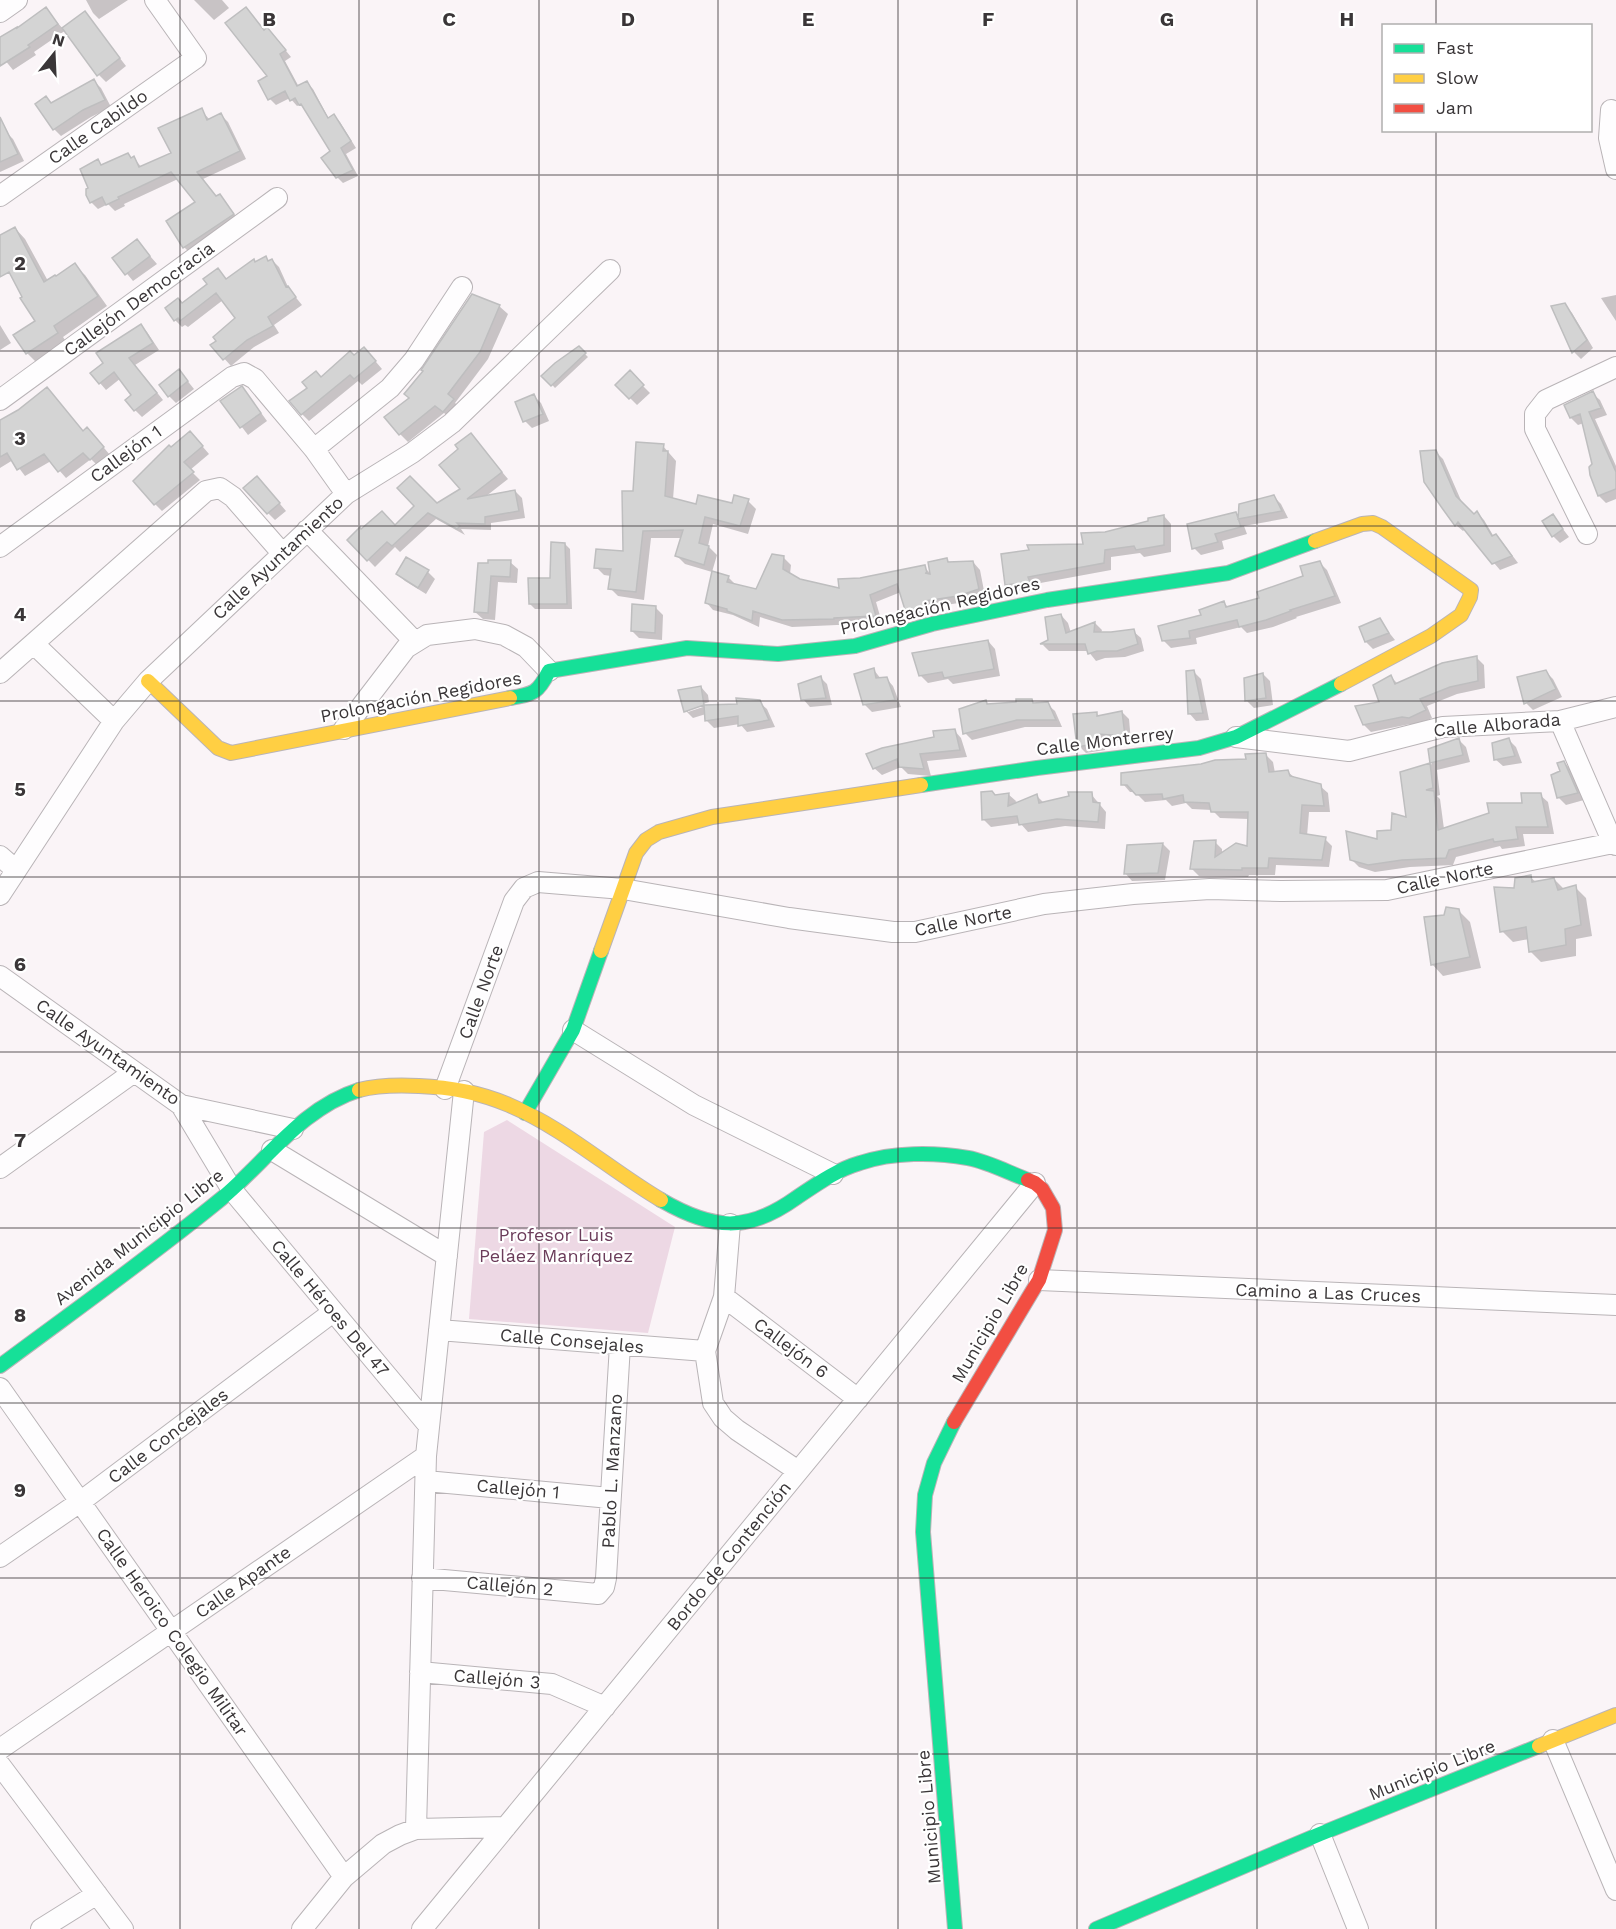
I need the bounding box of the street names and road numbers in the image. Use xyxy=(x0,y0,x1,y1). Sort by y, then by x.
street label: Calle Cabildo xyxy=(44,85,151,169)
street label: Callejón Democracia xyxy=(60,237,218,360)
street label: Callejón 1 xyxy=(86,421,166,487)
street label: Calle Ayuntamiento xyxy=(208,492,347,624)
street label: Prolongación Regidores xyxy=(838,572,1042,639)
street label: Prolongación Regidores xyxy=(319,667,523,726)
street label: Calle Alborada xyxy=(1432,708,1561,741)
street label: Calle Monterrey xyxy=(1035,722,1176,759)
street label: Calle Norte xyxy=(1394,857,1495,898)
street label: Calle Norte xyxy=(912,901,1013,940)
street label: Calle Norte xyxy=(454,942,507,1042)
street label: Calle Ayuntamiento xyxy=(32,994,184,1109)
street label: Avenida Municipio Libre xyxy=(50,1164,227,1309)
street label: Calle Héroes Del 47 xyxy=(267,1235,394,1380)
street label: Municipio Libre xyxy=(947,1259,1032,1386)
street label: Camino a Las Cruces xyxy=(1235,1279,1421,1306)
street label: Callejón 6 xyxy=(750,1313,833,1382)
street label: Calle Consejales xyxy=(499,1324,645,1357)
street label: Calle Concejales xyxy=(103,1384,232,1488)
street label: Pablo L. Manzano xyxy=(597,1393,626,1549)
street label: Callejón 1 xyxy=(476,1474,561,1503)
street label: Bordo de Contención xyxy=(662,1477,795,1634)
street label: Calle Heroico Colegio Militar xyxy=(92,1524,252,1740)
street label: Calle Apante xyxy=(191,1541,294,1622)
street label: Callejón 2 xyxy=(466,1571,554,1600)
street label: Callejón 3 xyxy=(453,1664,541,1693)
street label: Municipio Libre xyxy=(1366,1735,1498,1804)
street label: Municipio Libre xyxy=(912,1749,945,1885)

